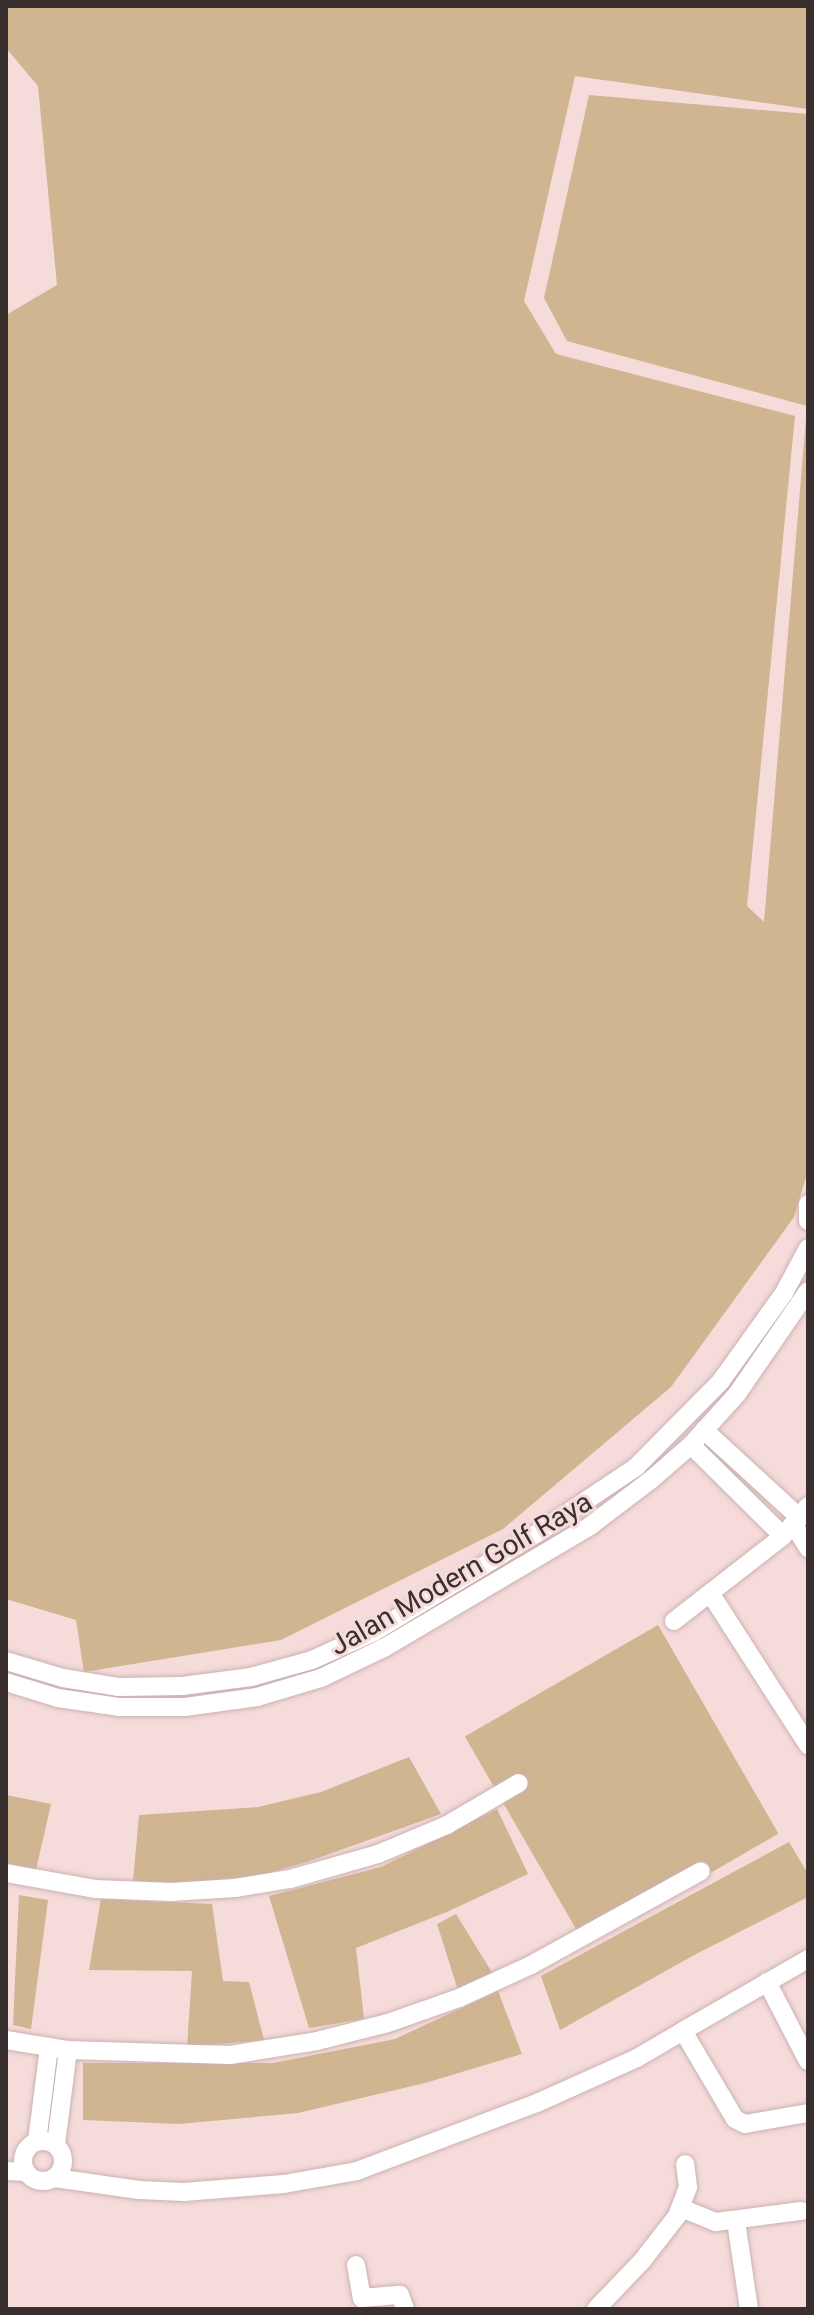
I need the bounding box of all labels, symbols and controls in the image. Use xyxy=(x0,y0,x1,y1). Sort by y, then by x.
street label: Jalan Modern Golf Raya xyxy=(324,1485,598,1663)

